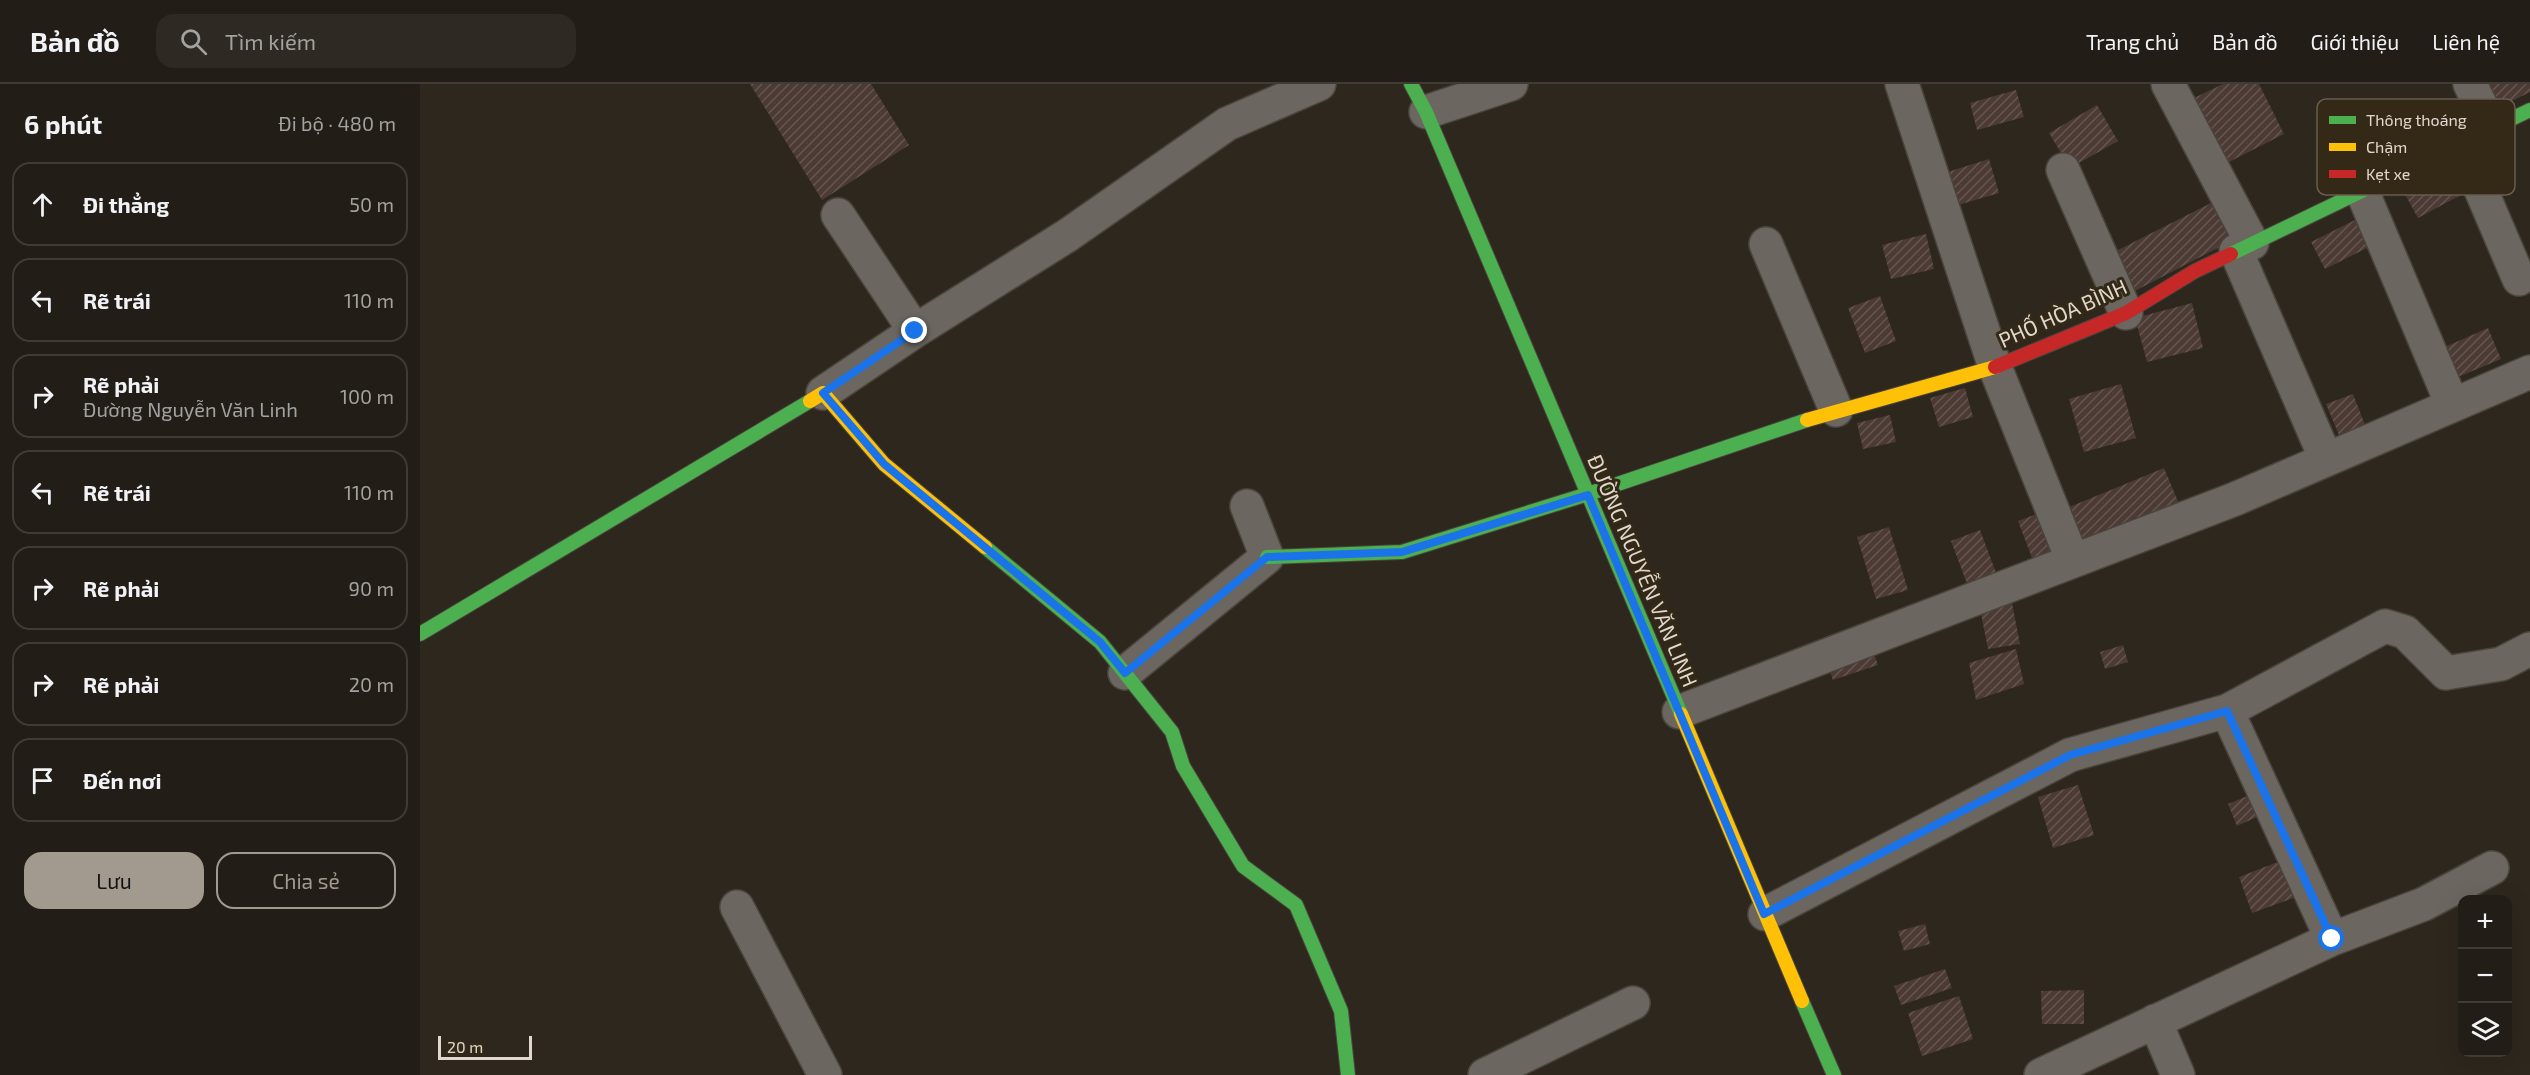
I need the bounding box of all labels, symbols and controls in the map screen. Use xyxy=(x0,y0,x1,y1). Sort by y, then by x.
search box xyxy=(156,14,576,68)
text: Bản đồ xyxy=(30,24,120,58)
icon: search xyxy=(177,25,210,58)
text: Tìm kiếm xyxy=(225,28,316,54)
text: Trang chủ xyxy=(2086,29,2179,54)
text: Bản đồ xyxy=(2212,29,2278,54)
text: Giới thiệu xyxy=(2311,29,2399,54)
text: Liên hệ xyxy=(2432,29,2500,54)
legend xyxy=(2317,99,2515,195)
text: 6 phút xyxy=(24,108,102,139)
text: Thông thoáng xyxy=(2366,110,2467,129)
text: Đi bộ · 480 m xyxy=(278,111,396,135)
text: Chậm xyxy=(2366,137,2407,156)
text: Kẹt xe xyxy=(2366,164,2410,183)
icon: ahead xyxy=(26,188,59,221)
text: Đi thẳng xyxy=(83,191,169,217)
text: 50 m xyxy=(349,192,394,216)
street label: PHỐ HÒA BÌNH xyxy=(1994,271,2130,352)
icon: left xyxy=(26,284,59,317)
text: Rẽ trái xyxy=(83,287,151,313)
text: 110 m xyxy=(344,288,394,312)
route end xyxy=(901,317,927,343)
text: Rẽ phải xyxy=(83,371,159,397)
icon: right xyxy=(26,380,59,413)
text: 100 m xyxy=(340,384,394,408)
text: Đường Nguyễn Văn Linh xyxy=(83,397,298,421)
street label: ĐƯỜNG NGUYỄN VĂN LINH xyxy=(1583,450,1706,690)
icon: left xyxy=(26,476,59,509)
text: Rẽ trái xyxy=(83,479,151,505)
text: 110 m xyxy=(344,480,394,504)
icon: right xyxy=(26,572,59,605)
text: Rẽ phải xyxy=(83,575,159,601)
text: 90 m xyxy=(349,576,394,600)
icon: right xyxy=(26,668,59,701)
text: Rẽ phải xyxy=(83,671,159,697)
text: 20 m xyxy=(349,672,394,696)
icon: arrive xyxy=(26,764,59,797)
text: Đến nơi xyxy=(83,767,161,793)
button: Lưu xyxy=(24,852,204,909)
button: Chia sẻ xyxy=(216,852,396,909)
map controls xyxy=(2458,895,2512,1057)
button: + xyxy=(2458,895,2512,949)
route start xyxy=(2318,925,2344,951)
button: − xyxy=(2458,949,2512,1003)
button: layers xyxy=(2458,1003,2512,1057)
scale bar xyxy=(438,1033,532,1060)
text: 20 m xyxy=(447,1037,483,1056)

